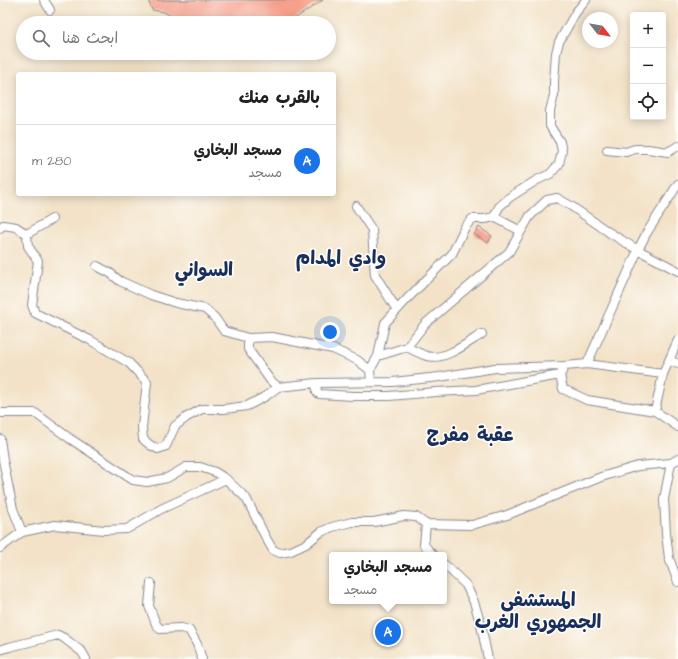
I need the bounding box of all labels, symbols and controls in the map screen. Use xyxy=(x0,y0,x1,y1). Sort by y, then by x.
north arrow xyxy=(582,12,618,48)
map controls xyxy=(630,12,666,120)
button: + xyxy=(630,12,666,48)
search box xyxy=(16,16,336,60)
icon: search xyxy=(30,27,52,49)
text: ابحث هنا xyxy=(62,28,118,49)
button: − xyxy=(630,48,666,84)
button: locate xyxy=(630,84,666,120)
text: بالقرب منك xyxy=(239,86,320,110)
text: مسجد البخاري xyxy=(194,140,282,161)
text: 280 m xyxy=(32,152,71,170)
text: A xyxy=(303,152,311,170)
text: مسجد xyxy=(249,164,282,182)
district label: وادي المدام xyxy=(296,245,386,272)
district label: السواني xyxy=(175,257,233,286)
your location xyxy=(320,322,340,342)
district label: عقبة مفرج xyxy=(427,422,513,449)
popup xyxy=(329,552,447,604)
text: مسجد البخاري xyxy=(344,557,432,578)
text: مسجد xyxy=(344,581,377,599)
district label: المستشفى الجمهوري الغرب xyxy=(475,587,601,636)
pin: A xyxy=(375,617,401,647)

